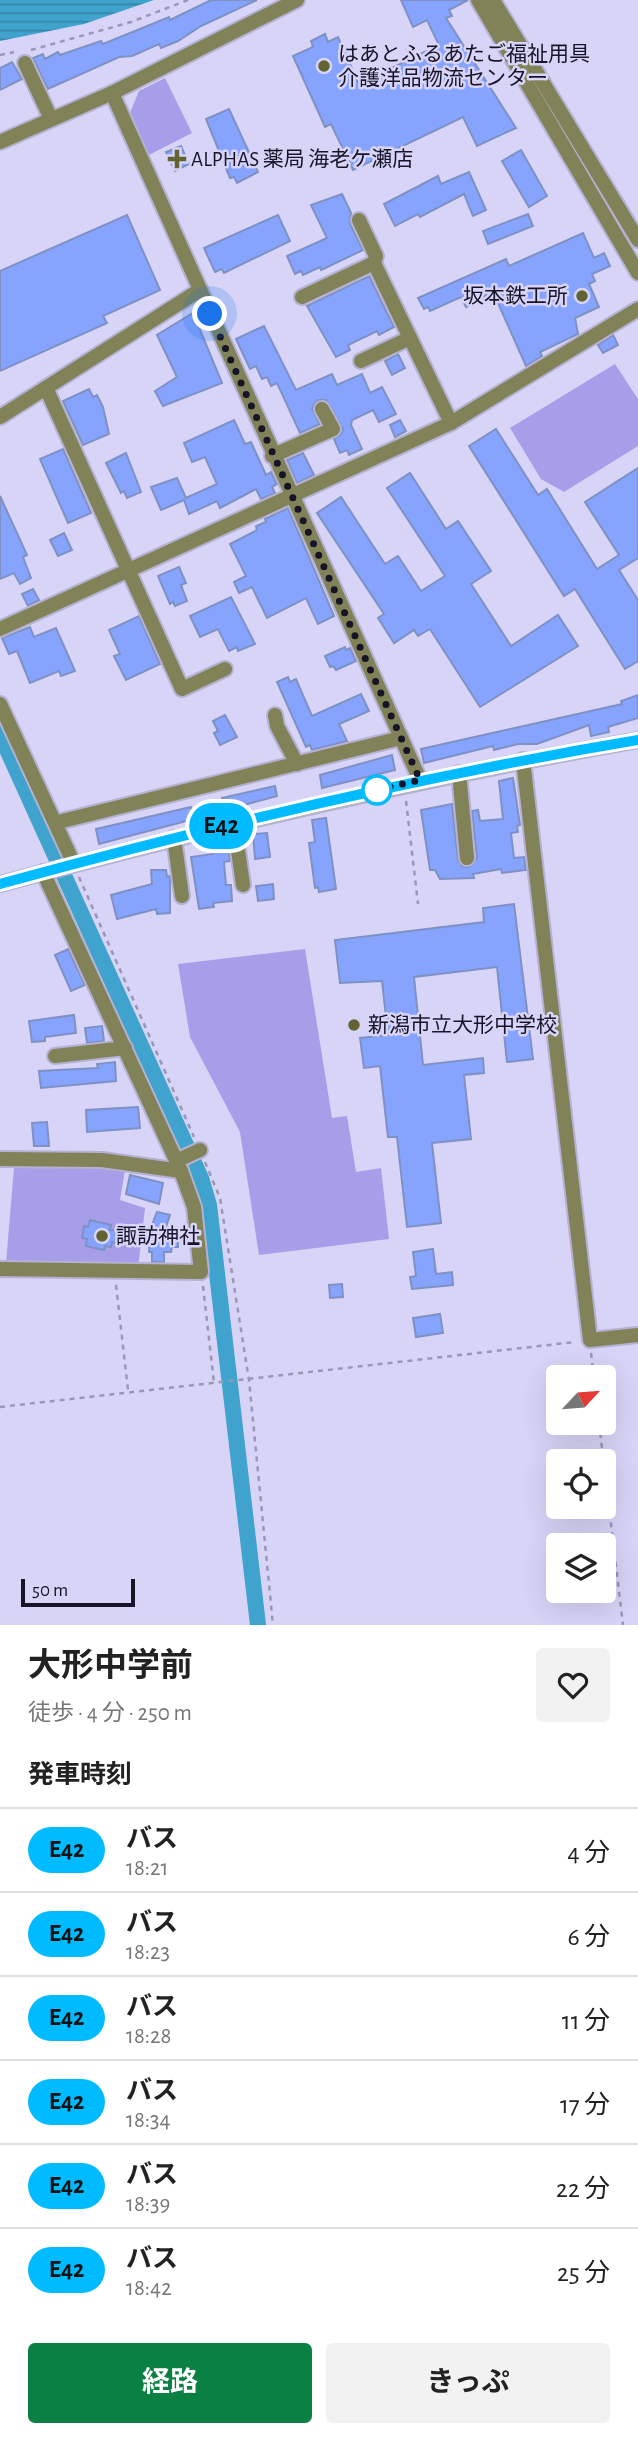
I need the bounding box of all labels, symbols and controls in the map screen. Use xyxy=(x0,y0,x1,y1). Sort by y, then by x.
place label: はあとふるあたご福祉用具 介護洋品物流センター xyxy=(338,43,590,89)
marker: はあとふるあたご福祉用具 介護洋品物流センター xyxy=(316,58,332,74)
place label: ALPHAS 薬局 海老ケ瀬店 xyxy=(191,148,413,170)
marker: ALPHAS 薬局 海老ケ瀬店 xyxy=(169,151,185,167)
place label: 坂本鉄工所 xyxy=(463,285,568,307)
marker: 坂本鉄工所 xyxy=(574,288,590,304)
your location xyxy=(192,296,227,331)
unlabelled marker xyxy=(362,775,392,805)
line badge: E42 xyxy=(181,803,261,849)
text: E42 xyxy=(203,814,239,838)
place label: 新潟市立大形中学校 xyxy=(368,1014,557,1036)
marker: 新潟市立大形中学校 xyxy=(346,1017,362,1033)
place label: 諏訪神社 xyxy=(116,1225,200,1247)
marker: 諏訪神社 xyxy=(94,1228,110,1244)
north arrow xyxy=(546,1365,616,1435)
map controls xyxy=(546,1365,616,1603)
button: locate xyxy=(546,1449,616,1519)
button: layers xyxy=(546,1533,616,1603)
scale bar xyxy=(21,1576,135,1608)
text: 50 m xyxy=(32,1581,68,1600)
button: heart xyxy=(536,1648,610,1722)
text: 大形中学前 xyxy=(28,1650,193,1683)
text: 徒歩 · 4 分 · 250 m xyxy=(28,1702,192,1725)
text: 発車時刻 xyxy=(28,1762,132,1788)
text: バス xyxy=(126,1826,178,1852)
text: E42 xyxy=(49,1838,84,1862)
text: 4 分 xyxy=(567,1840,610,1866)
text: 18:21 xyxy=(126,1857,168,1880)
text: バス xyxy=(126,1910,178,1936)
text: E42 xyxy=(49,1922,84,1946)
text: 6 分 xyxy=(567,1924,610,1950)
text: 18:23 xyxy=(126,1941,170,1964)
text: バス xyxy=(126,1994,178,2020)
text: E42 xyxy=(49,2006,84,2030)
text: 11 分 xyxy=(562,2008,610,2034)
text: 18:28 xyxy=(126,2025,171,2048)
text: バス xyxy=(126,2078,178,2104)
text: E42 xyxy=(49,2090,84,2114)
text: 17 分 xyxy=(560,2092,610,2118)
text: 18:34 xyxy=(126,2109,171,2132)
text: バス xyxy=(126,2162,178,2188)
text: E42 xyxy=(49,2174,84,2198)
text: 22 分 xyxy=(556,2176,610,2202)
text: 18:39 xyxy=(126,2193,170,2216)
text: バス xyxy=(126,2246,178,2272)
text: E42 xyxy=(49,2258,84,2282)
text: 25 分 xyxy=(557,2260,610,2286)
text: 18:42 xyxy=(126,2277,172,2300)
button: 経路 xyxy=(28,2343,312,2423)
button: きっぷ xyxy=(326,2343,610,2423)

